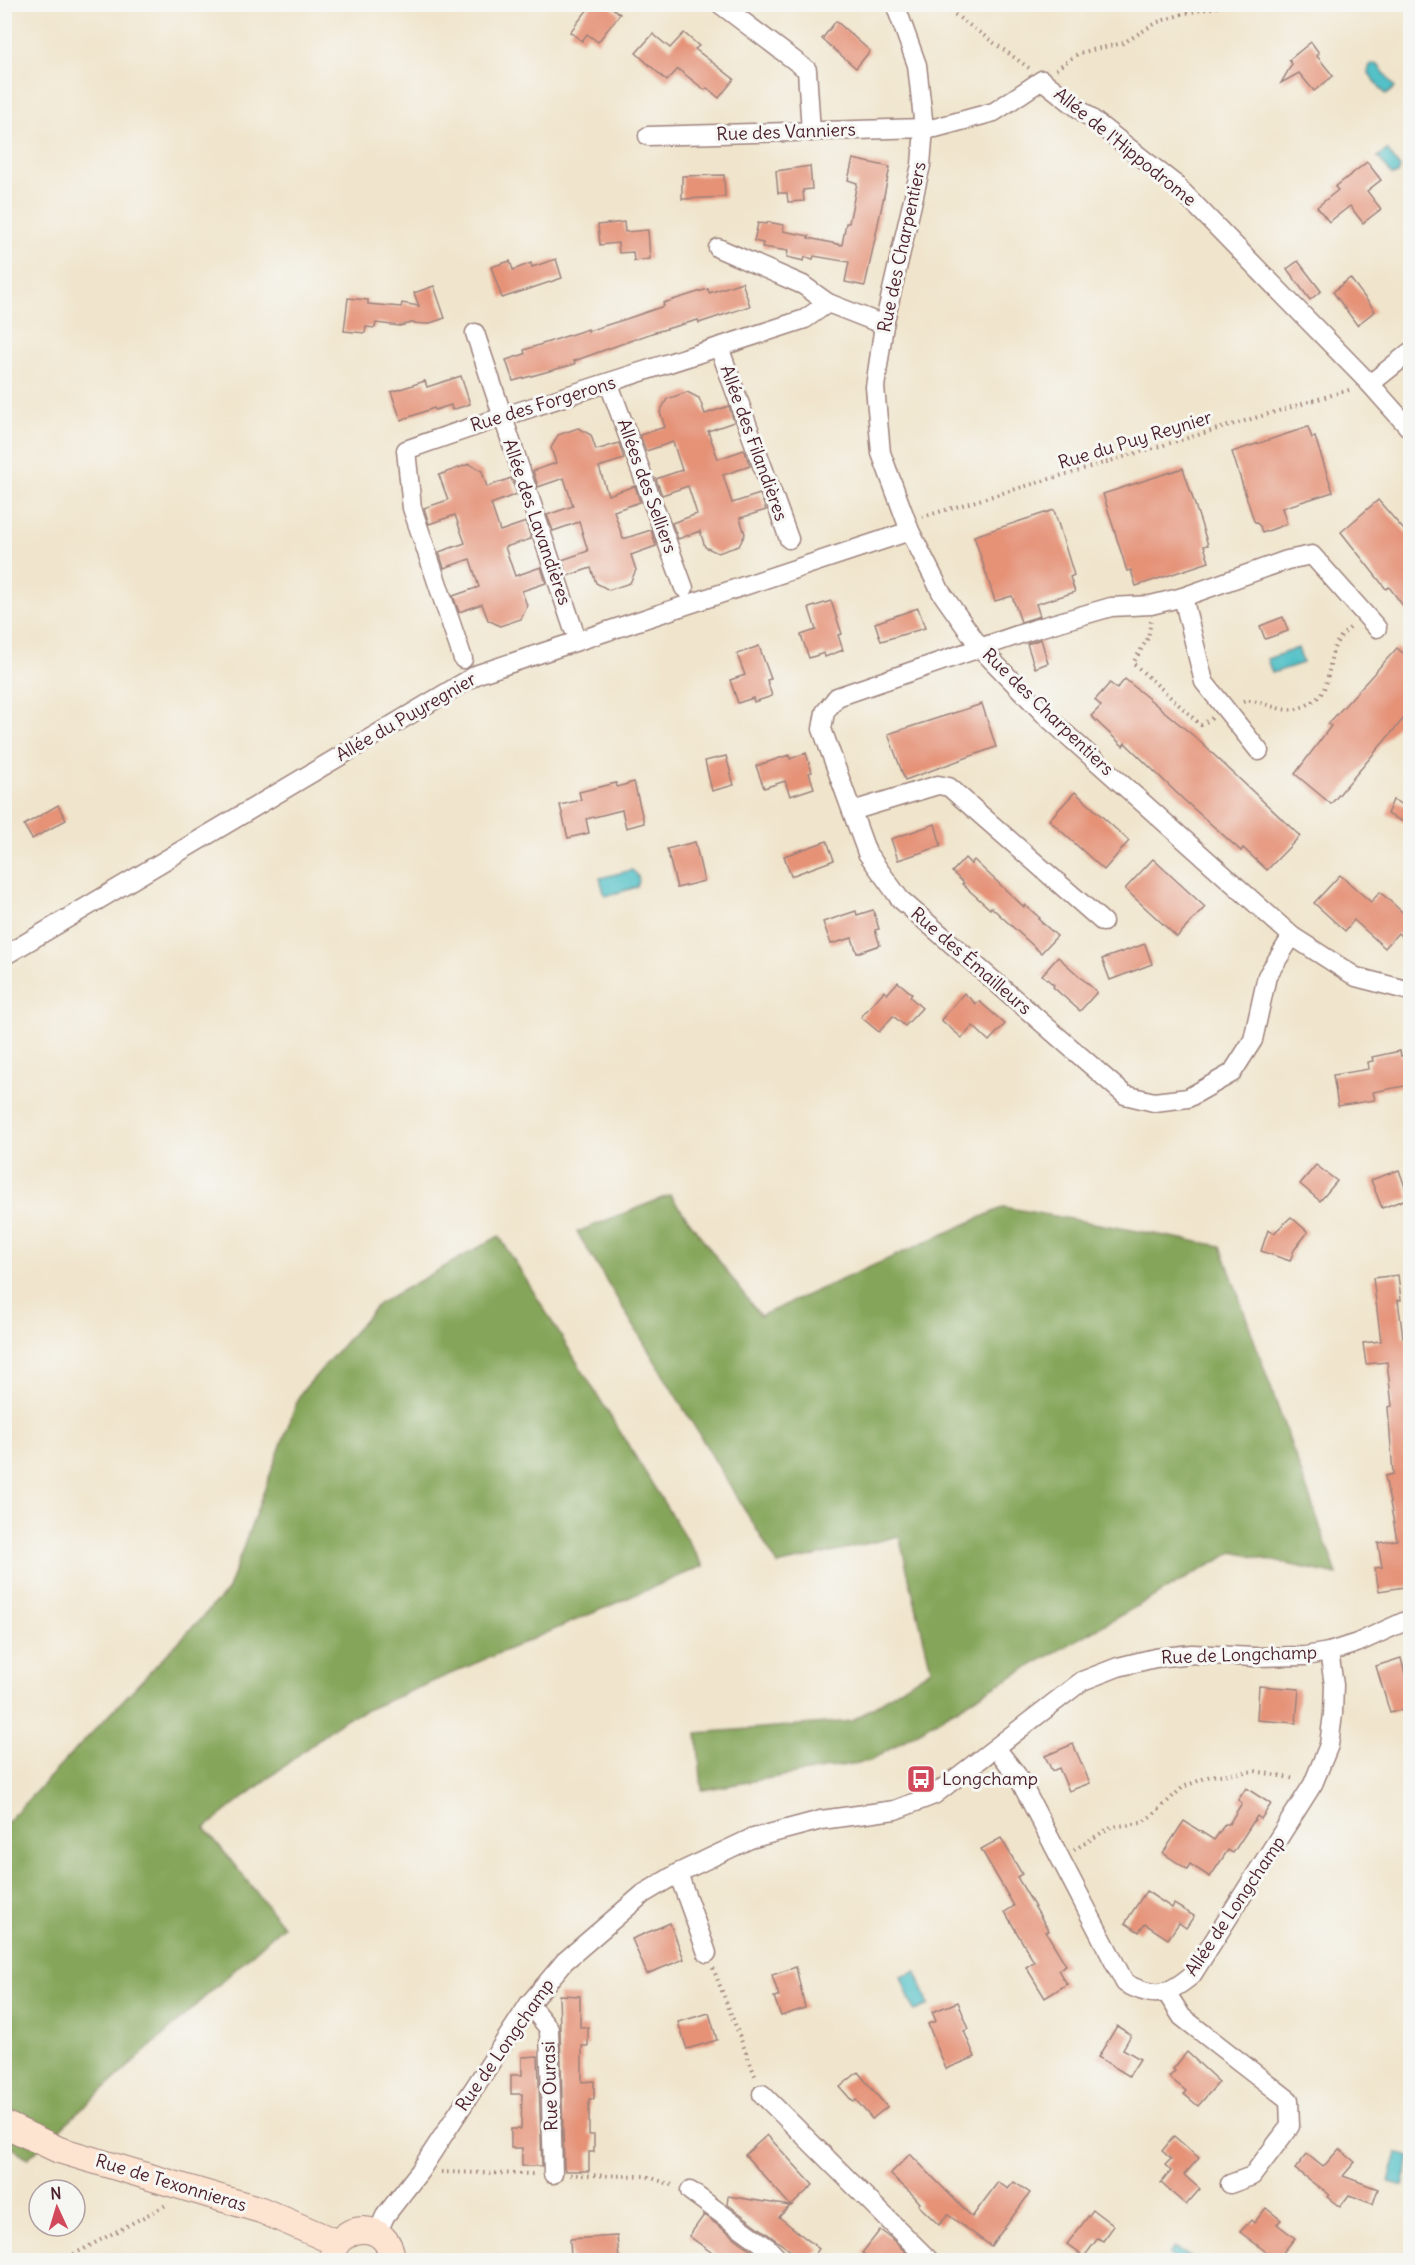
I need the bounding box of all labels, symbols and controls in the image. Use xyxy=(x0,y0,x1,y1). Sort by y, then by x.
street label: Allée de l'Hippodrome xyxy=(1050,82,1201,211)
street label: Rue des Vanniers xyxy=(716,118,856,145)
street label: Rue des Charpentiers xyxy=(872,159,931,334)
street label: Allée des Filandières xyxy=(716,362,793,524)
street label: Rue des Forgerons xyxy=(467,370,618,437)
street label: Rue du Puy Reynier xyxy=(1055,405,1215,474)
street label: Allées des Selliers xyxy=(613,416,682,556)
street label: Allée des Lavandières xyxy=(498,436,577,608)
street label: Rue des Charpentiers xyxy=(978,643,1119,780)
street label: Allée du Puyregnier xyxy=(331,667,481,766)
street label: Rue des Émailleurs xyxy=(906,902,1037,1019)
street label: Rue de Longchamp xyxy=(1160,1640,1317,1669)
bus stop icon: Longchamp xyxy=(905,1763,937,1795)
place label: Longchamp xyxy=(942,1767,1038,1790)
street label: Allée de Longchamp xyxy=(1179,1831,1290,1980)
street label: Rue de Longchamp xyxy=(450,1974,559,2115)
street label: Rue Ourasi xyxy=(536,2041,563,2131)
street label: Rue de Texonnieras xyxy=(93,2149,250,2216)
north arrow xyxy=(27,2178,87,2238)
text: N xyxy=(50,2183,62,2203)

